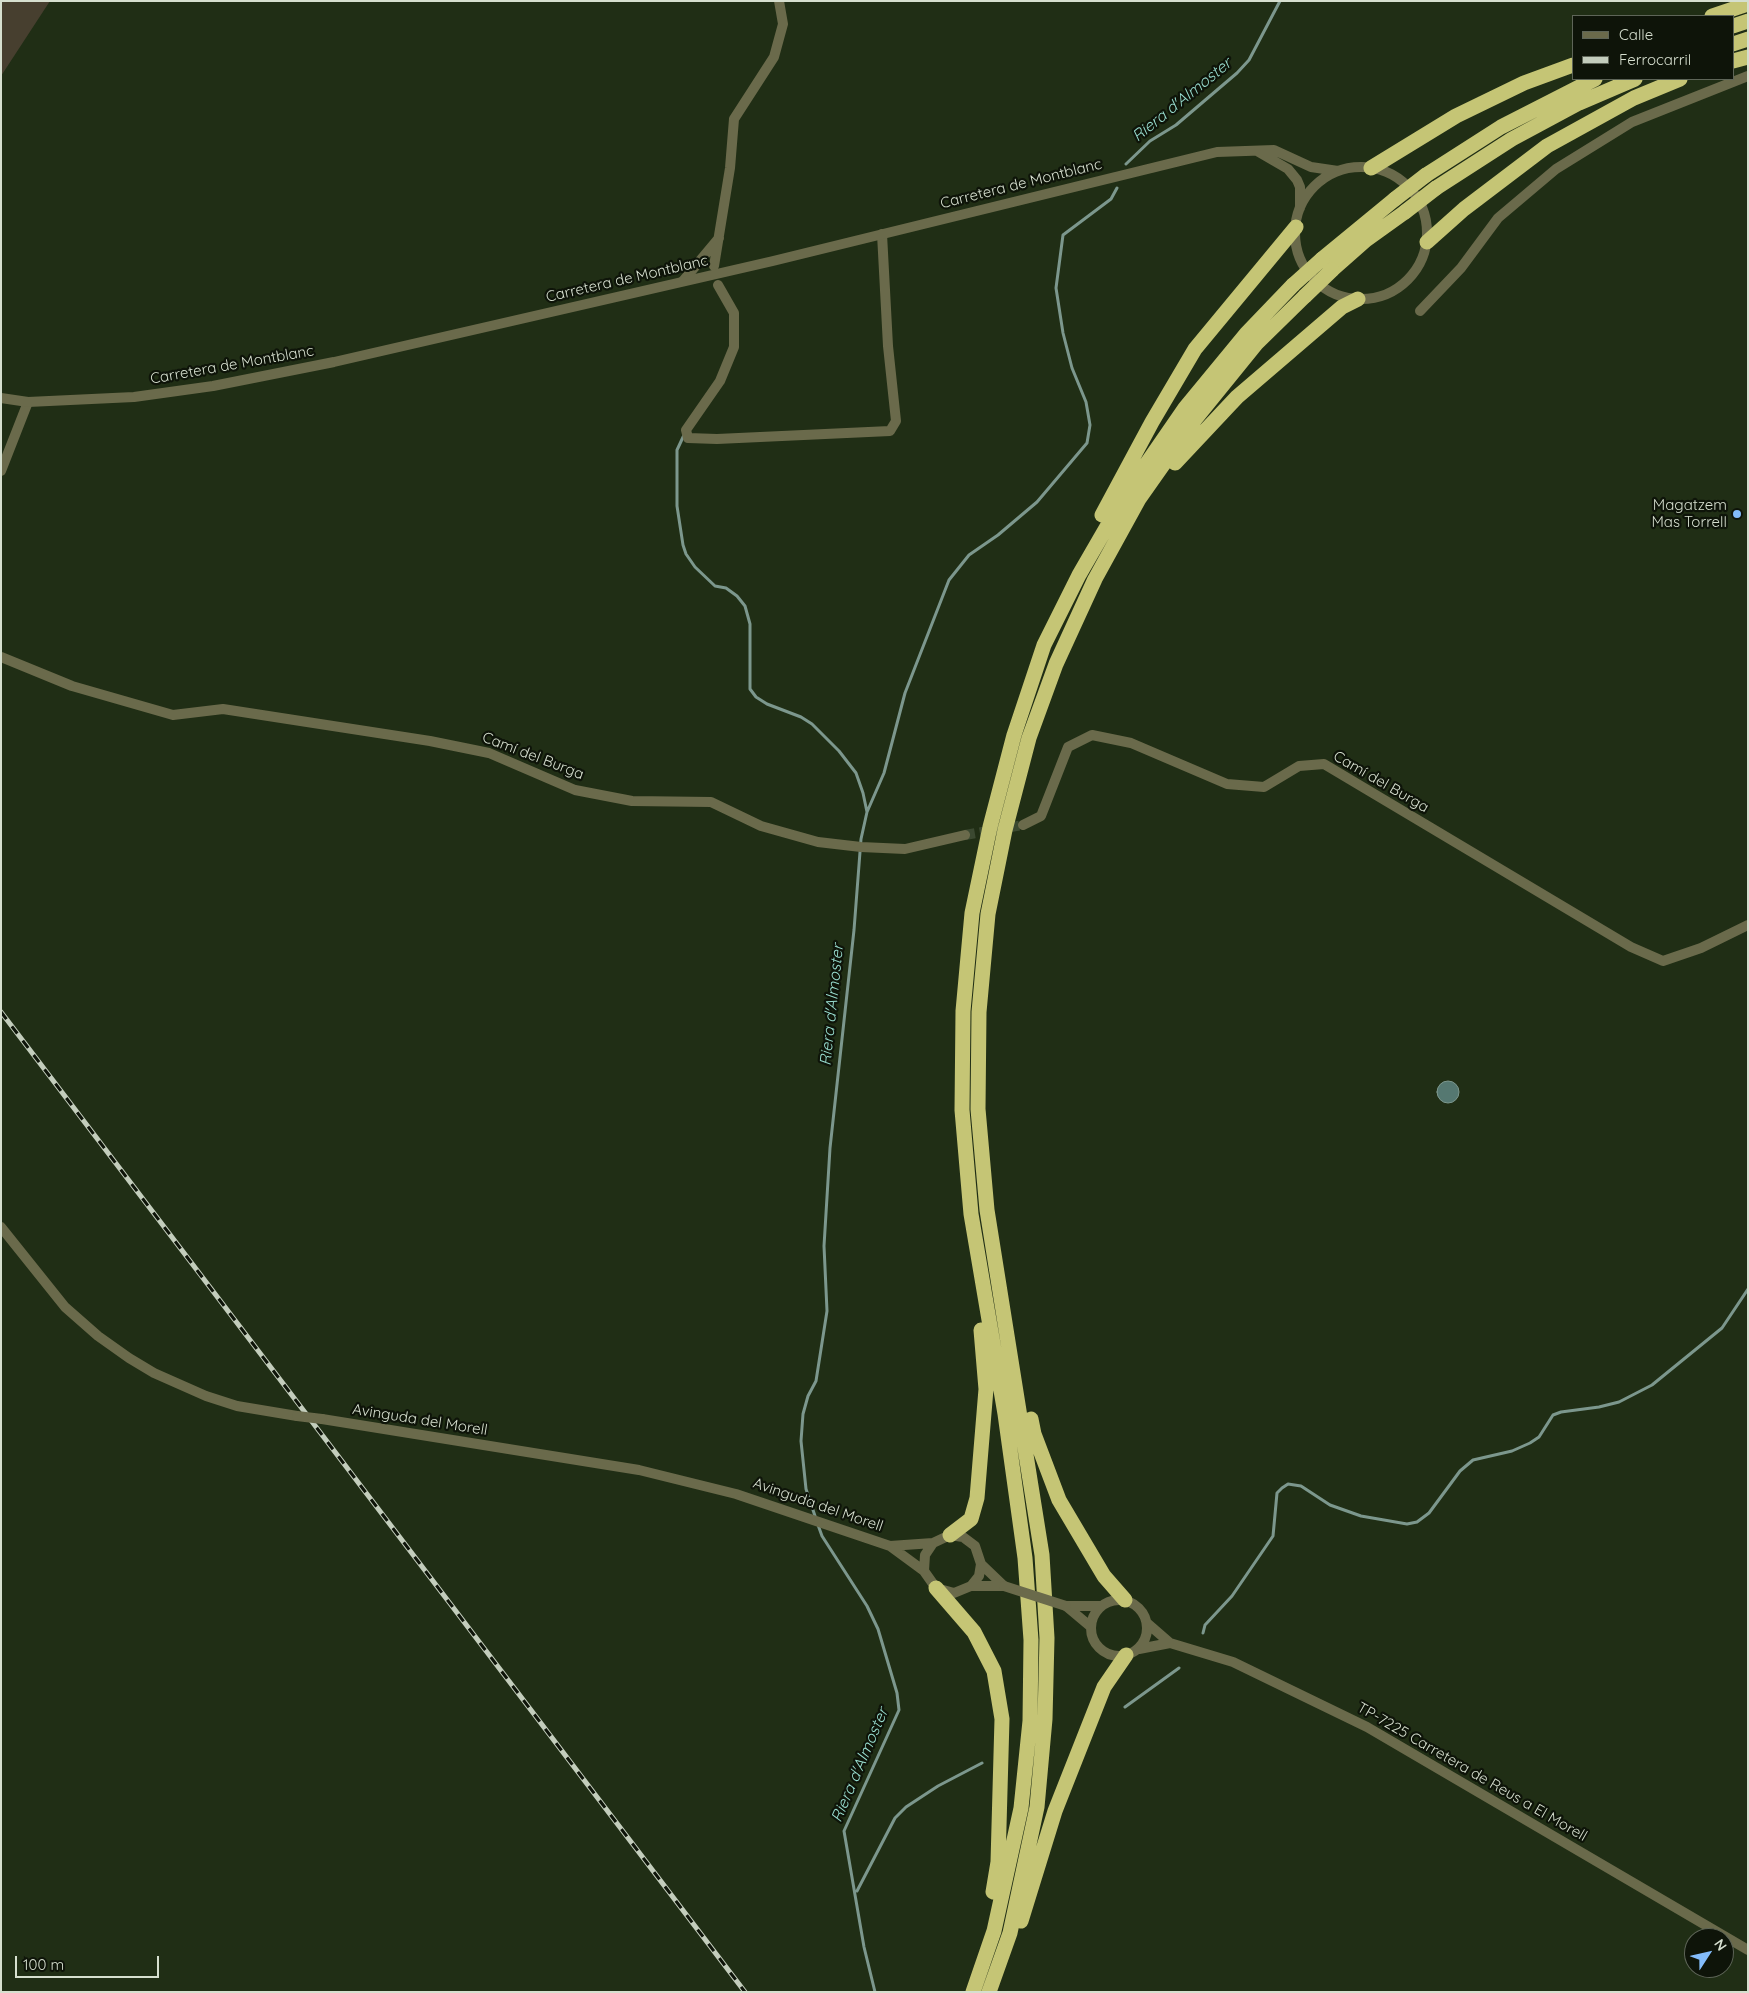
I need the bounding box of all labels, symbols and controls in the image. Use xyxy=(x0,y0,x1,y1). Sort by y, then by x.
legend xyxy=(1572,15,1734,80)
text: Calle xyxy=(1619,25,1653,44)
text: Ferrocarril xyxy=(1619,50,1691,69)
water label: Riera d'Almoster xyxy=(1128,54,1236,146)
street label: Carretera de Montblanc xyxy=(938,155,1104,213)
street label: Carretera de Montblanc xyxy=(544,252,710,306)
street label: Carretera de Montblanc xyxy=(149,342,315,388)
place label: Magatzem Mas Torrell xyxy=(1651,496,1727,531)
marker: Magatzem Mas Torrell xyxy=(1731,508,1743,520)
street label: Camí del Burga xyxy=(480,728,586,784)
street label: Camí del Burga xyxy=(1330,747,1432,817)
water label: Riera d'Almoster xyxy=(816,943,848,1067)
street label: Avinguda del Morell xyxy=(351,1400,489,1440)
street label: Avinguda del Morell xyxy=(751,1474,885,1536)
street label: TP-7225 Carretera de Reus a El Morell xyxy=(1354,1699,1590,1845)
water label: Riera d'Almoster xyxy=(827,1705,893,1825)
north arrow xyxy=(1684,1928,1734,1978)
text: N xyxy=(1710,1936,1731,1954)
scale bar xyxy=(18,1946,161,1978)
text: 100 m xyxy=(23,1955,64,1974)

